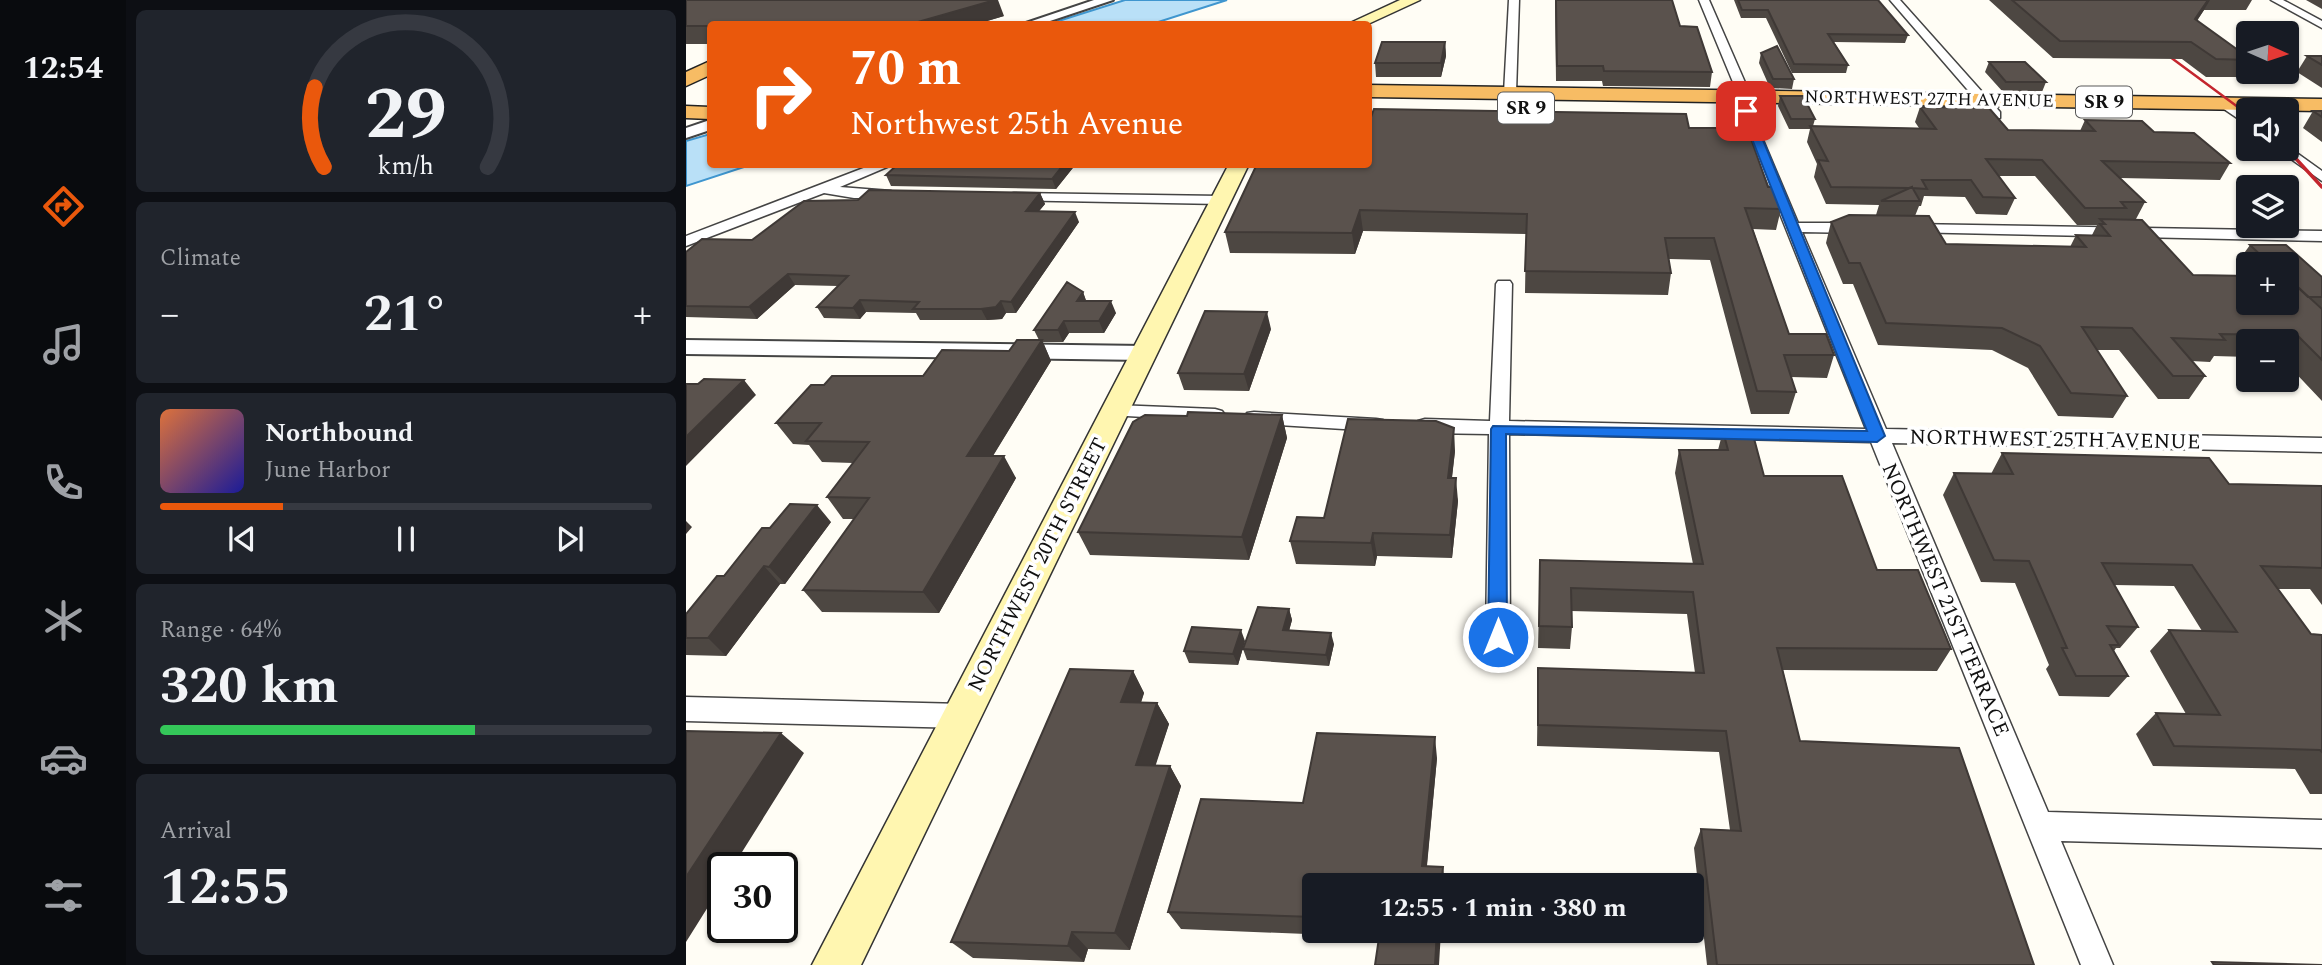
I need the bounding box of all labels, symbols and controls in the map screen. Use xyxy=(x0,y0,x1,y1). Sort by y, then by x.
north arrow xyxy=(2236,21,2300,84)
map controls xyxy=(2236,21,2299,392)
text: 70 m xyxy=(850,32,961,107)
text: 12:54 xyxy=(23,44,103,93)
icon: right xyxy=(735,49,826,140)
text: 29 xyxy=(365,60,447,171)
pin xyxy=(1716,81,1776,141)
street label: NORTHWEST 27TH AVENUE xyxy=(1804,83,2054,115)
road number: SR 9 xyxy=(2076,86,2132,118)
road number: SR 9 xyxy=(1498,92,1554,124)
icon: arrive xyxy=(1727,92,1765,130)
button: sound xyxy=(2236,98,2299,161)
text: Northwest 25th Avenue xyxy=(850,100,1183,149)
text: km/h xyxy=(378,148,434,186)
button: layers xyxy=(2236,175,2299,238)
icon: directions xyxy=(39,182,88,231)
text: Climate xyxy=(160,241,241,276)
button: + xyxy=(2236,252,2299,315)
text: 21° xyxy=(364,275,448,354)
text: − xyxy=(160,286,179,344)
text: + xyxy=(633,286,652,344)
icon: music xyxy=(39,320,88,369)
button: − xyxy=(2236,329,2299,392)
text: Northbound xyxy=(265,413,413,453)
street label: NORTHWEST 25TH AVENUE xyxy=(1909,421,2201,459)
street label: NORTHWEST 20TH STREET xyxy=(960,432,1116,698)
text: June Harbor xyxy=(265,453,390,488)
icon: phone xyxy=(39,458,88,507)
street label: NORTHWEST 21ST TERRACE xyxy=(1873,458,2017,742)
icon: previous xyxy=(223,520,261,558)
icon: pause xyxy=(387,520,425,558)
icon: next xyxy=(551,520,589,558)
icon: climate xyxy=(39,596,88,645)
position arrow xyxy=(1461,600,1535,674)
text: Range · 64% xyxy=(160,613,281,648)
text: 320 km xyxy=(160,647,339,726)
icon: car xyxy=(39,734,88,783)
text: Arrival xyxy=(160,814,232,849)
text: 12:55 xyxy=(160,848,291,927)
speed limit sign: 30 xyxy=(707,852,798,943)
icon: filters xyxy=(39,871,88,920)
text: 12:55 · 1 min · 380 m xyxy=(1379,888,1627,928)

